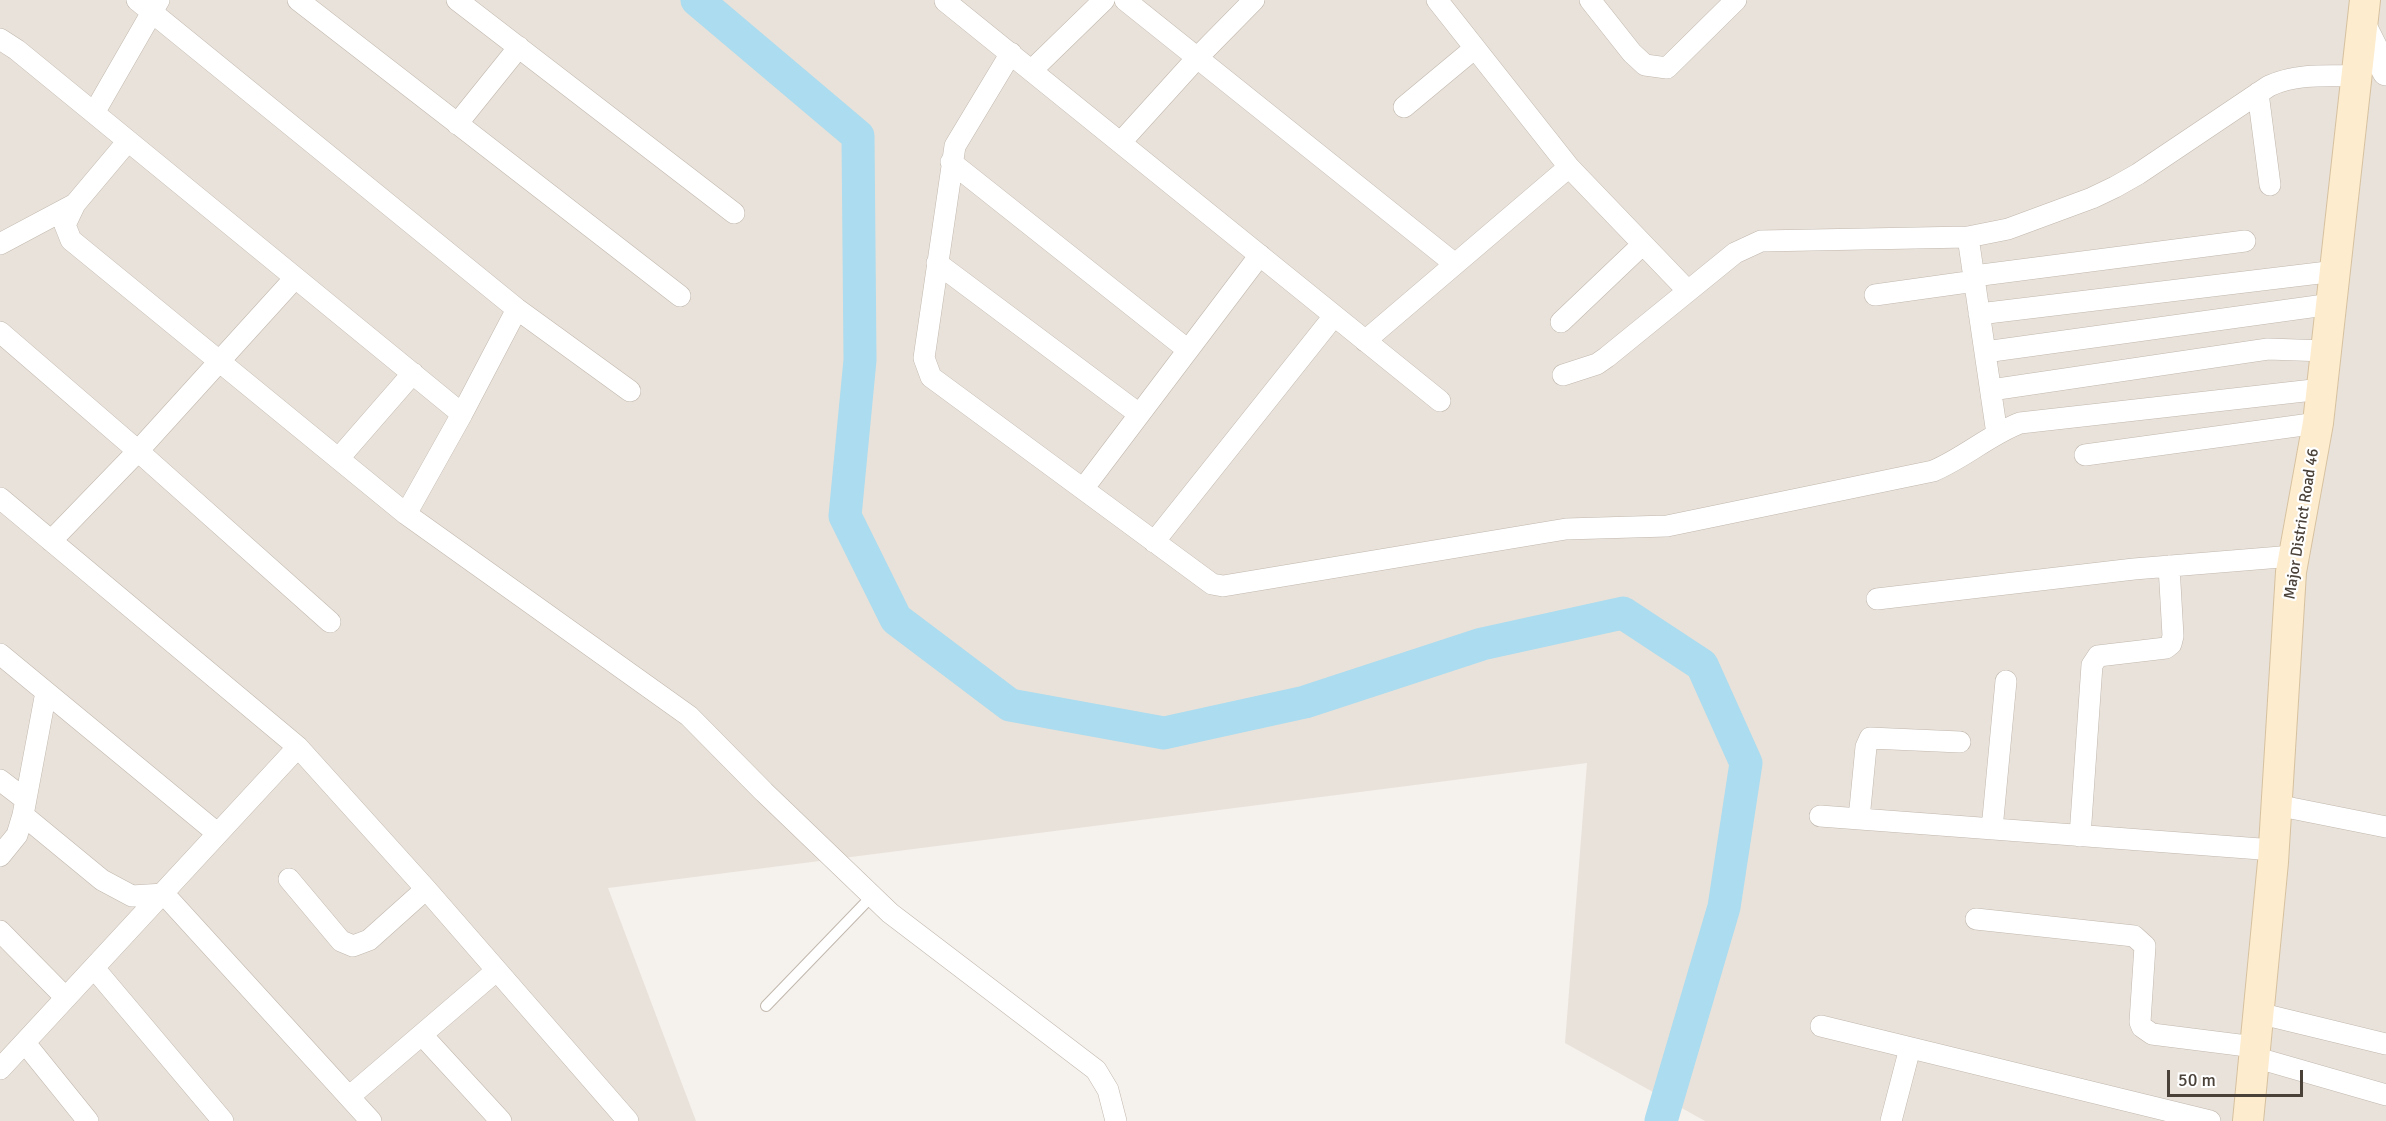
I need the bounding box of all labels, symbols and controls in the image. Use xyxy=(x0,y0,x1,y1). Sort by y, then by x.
street label: Major District Road 46 xyxy=(2281,447,2323,601)
scale bar xyxy=(2170,1058,2306,1096)
text: 50 m xyxy=(2178,1069,2216,1091)

